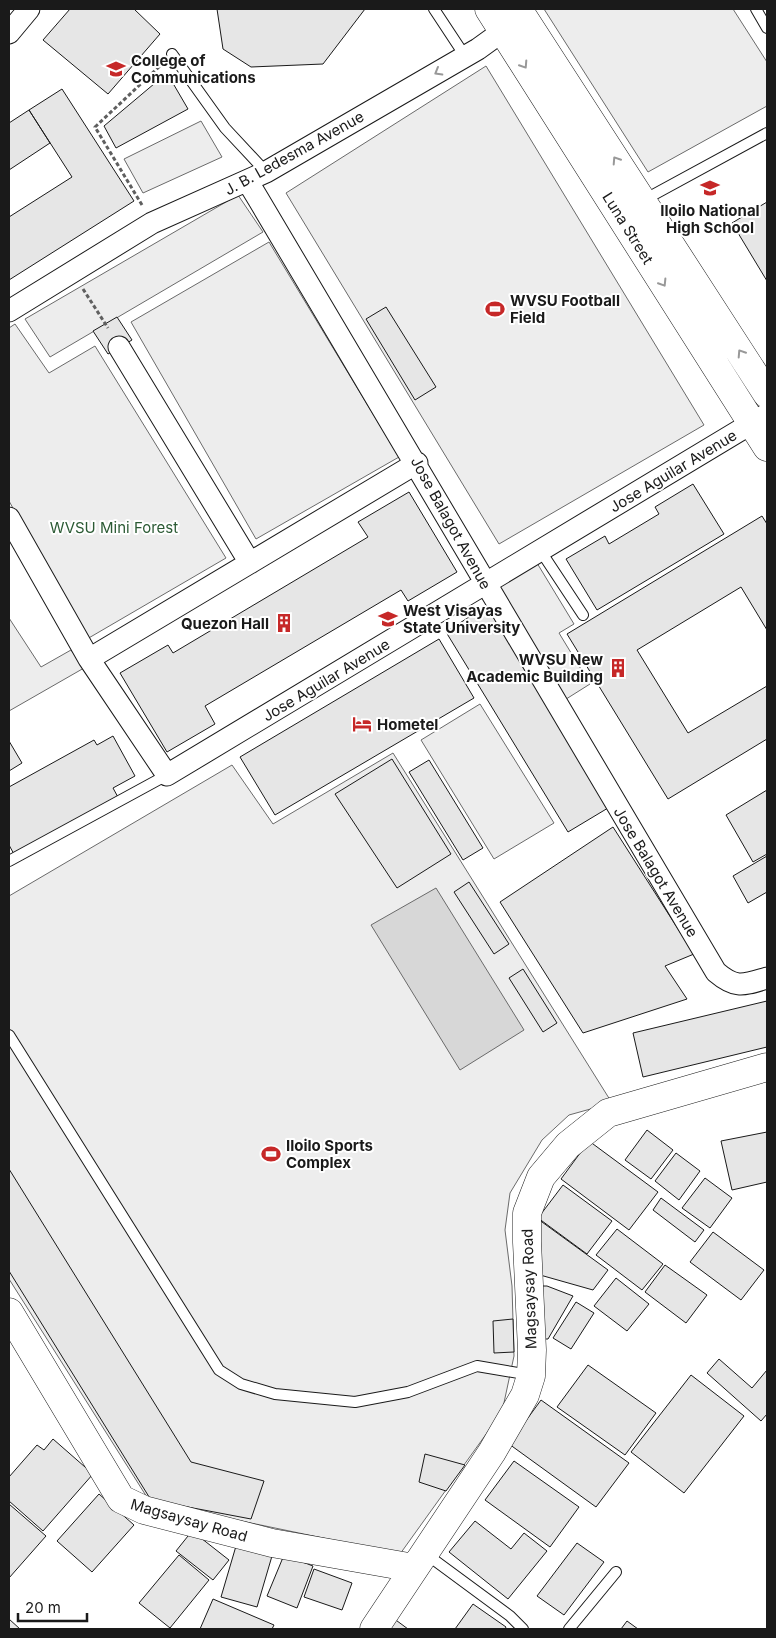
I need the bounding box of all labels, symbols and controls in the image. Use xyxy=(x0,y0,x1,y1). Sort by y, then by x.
place label: College of Communications xyxy=(131,51,256,87)
school or university icon: College of Communications xyxy=(105,58,127,80)
one-way arrow xyxy=(518,59,527,69)
one-way arrow xyxy=(435,65,444,75)
street label: J. B. Ledesma Avenue xyxy=(221,107,367,199)
one-way arrow xyxy=(612,156,622,165)
school or university icon: Iloilo National High School xyxy=(699,177,721,199)
street label: Luna Street xyxy=(598,189,658,268)
place label: Iloilo National High School xyxy=(660,201,760,237)
one-way arrow xyxy=(657,278,667,287)
place label: WVSU Football Field xyxy=(510,291,620,327)
sports icon: WVSU Football Field xyxy=(484,298,506,320)
one-way arrow xyxy=(737,350,747,359)
street label: Jose Aguilar Avenue xyxy=(606,425,740,517)
street label: Jose Balagot Avenue xyxy=(407,453,495,593)
park label: WVSU Mini Forest xyxy=(50,518,178,537)
place label: West Visayas State University xyxy=(403,601,520,637)
school or university icon: West Visayas State University xyxy=(377,608,399,630)
building icon: Quezon Hall xyxy=(273,612,295,634)
place label: Quezon Hall xyxy=(181,614,269,633)
street label: Jose Aguilar Avenue xyxy=(259,634,393,726)
place label: WVSU New Academic Building xyxy=(466,650,603,686)
building icon: WVSU New Academic Building xyxy=(607,657,629,679)
hotel icon: Hometel xyxy=(351,713,373,735)
place label: Hometel xyxy=(377,715,438,734)
street label: Jose Balagot Avenue xyxy=(610,803,702,941)
place label: Iloilo Sports Complex xyxy=(286,1136,373,1172)
sports icon: Iloilo Sports Complex xyxy=(260,1143,282,1165)
street label: Magsaysay Road xyxy=(517,1228,541,1350)
street label: Magsaysay Road xyxy=(128,1494,250,1546)
scale bar xyxy=(18,1590,86,1622)
text: 20 m xyxy=(25,1598,61,1617)

